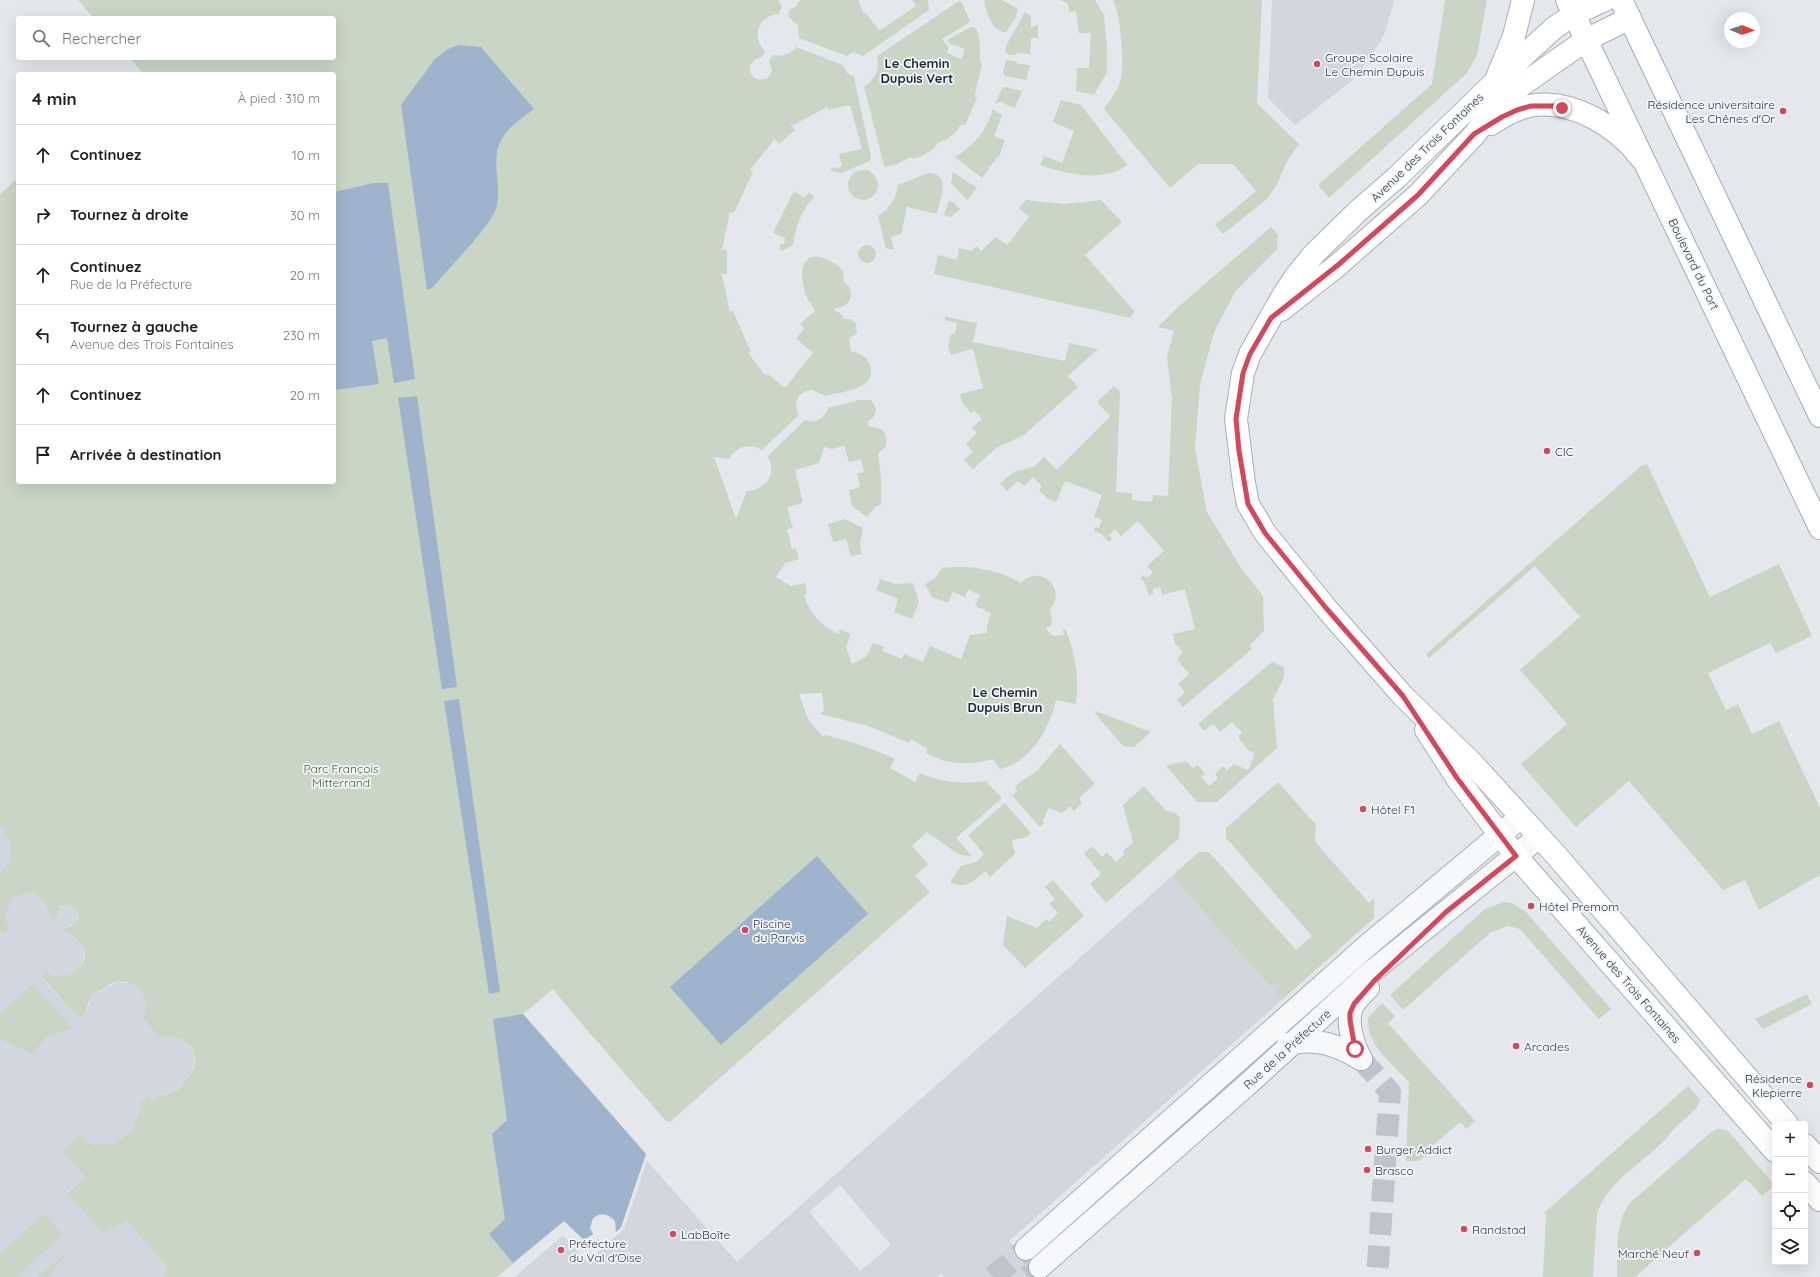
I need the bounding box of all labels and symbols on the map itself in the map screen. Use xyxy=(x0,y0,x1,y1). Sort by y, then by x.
north arrow xyxy=(1724,12,1760,48)
place label: Groupe Scolaire Le Chemin Dupuis xyxy=(1325,50,1425,79)
district label: Le Chemin Dupuis Vert xyxy=(881,55,953,86)
marker: Groupe Scolaire Le Chemin Dupuis xyxy=(1312,59,1322,69)
street label: Avenue des Trois Fontaines xyxy=(1368,89,1487,205)
place label: Résidence universitaire Les Chênes d'Or xyxy=(1648,97,1775,126)
route end xyxy=(1553,99,1571,117)
marker: Résidence universitaire Les Chênes d'Or xyxy=(1778,106,1788,116)
street label: Boulevard du Port xyxy=(1665,216,1723,312)
place label: CIC xyxy=(1555,444,1574,459)
marker: CIC xyxy=(1542,446,1552,456)
district label: Le Chemin Dupuis Brun xyxy=(967,684,1043,715)
park label: Parc François Mitterrand xyxy=(303,761,379,790)
place label: Hôtel F1 xyxy=(1371,802,1415,817)
marker: Hôtel F1 xyxy=(1358,804,1368,814)
place label: Hôtel Premom xyxy=(1539,899,1619,914)
marker: Hôtel Premom xyxy=(1526,901,1536,911)
place label: Piscine du Parvis xyxy=(753,916,805,945)
street label: Avenue des Trois Fontaines xyxy=(1574,922,1684,1046)
marker: Piscine du Parvis xyxy=(740,925,750,935)
street label: Rue de la Préfecture xyxy=(1240,1006,1334,1092)
place label: Arcades xyxy=(1524,1039,1570,1054)
route start xyxy=(1346,1040,1364,1058)
marker: Arcades xyxy=(1511,1041,1521,1051)
place label: Résidence Klepierre xyxy=(1745,1071,1802,1100)
marker: Résidence Klepierre xyxy=(1805,1080,1815,1090)
place label: Burger Addict xyxy=(1376,1142,1452,1157)
marker: Burger Addict xyxy=(1363,1144,1373,1154)
place label: Brasco xyxy=(1375,1163,1414,1178)
marker: Brasco xyxy=(1362,1165,1372,1175)
place label: Randstad xyxy=(1472,1222,1526,1237)
marker: Randstad xyxy=(1459,1224,1469,1234)
place label: LabBoîte xyxy=(681,1227,731,1242)
marker: LabBoîte xyxy=(668,1229,678,1239)
place label: Préfecture du Val d'Oise xyxy=(569,1236,642,1265)
marker: Préfecture du Val d'Oise xyxy=(556,1245,566,1255)
place label: Marché Neuf xyxy=(1618,1246,1690,1261)
marker: Marché Neuf xyxy=(1692,1248,1702,1258)

